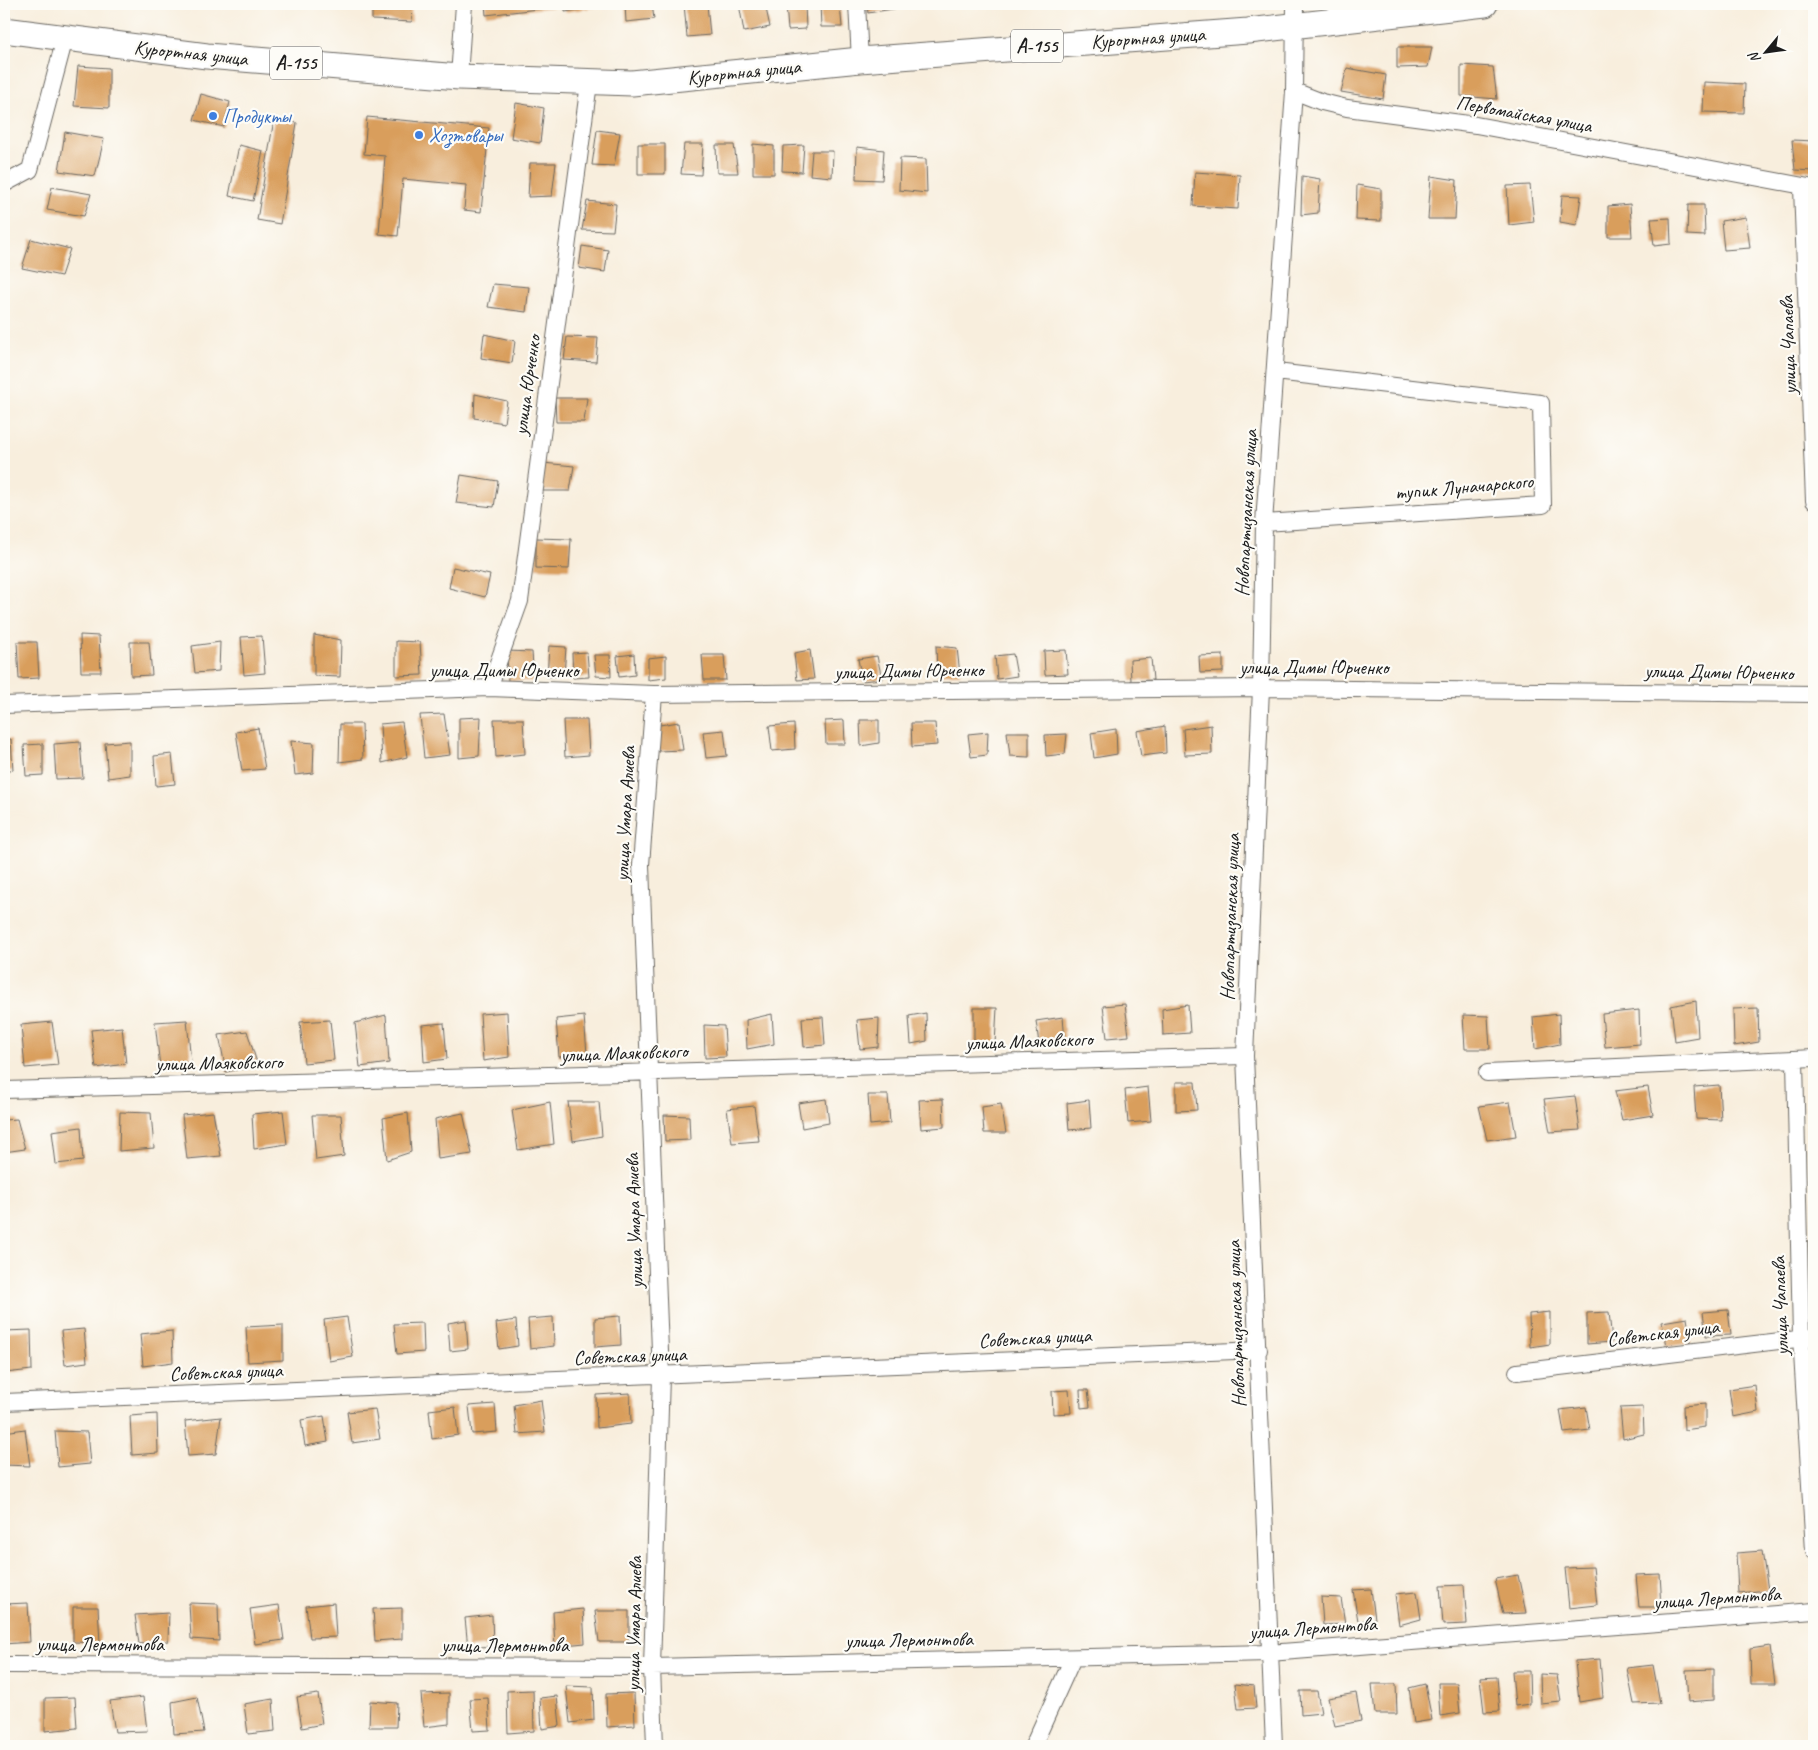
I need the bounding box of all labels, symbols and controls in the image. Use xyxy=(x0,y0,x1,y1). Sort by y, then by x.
street label: Курортная улица xyxy=(1090,21,1207,54)
north arrow xyxy=(1740,28,1790,78)
road number: А-155 xyxy=(1011,29,1063,62)
street label: Курортная улица xyxy=(133,35,250,72)
road number: А-155 xyxy=(270,46,322,80)
text: N xyxy=(1744,48,1765,66)
street label: Курортная улица xyxy=(686,53,803,90)
street label: Первомайская улица xyxy=(1454,90,1596,139)
place label: Продукты xyxy=(223,104,292,129)
marker: Продукты xyxy=(207,110,219,122)
place label: Хозтовары xyxy=(429,123,504,149)
marker: Хозтовары xyxy=(413,129,425,141)
street label: улица Чапаева xyxy=(1774,294,1802,396)
street label: улица Юрченко xyxy=(507,332,547,438)
street label: Новопартизанская улица xyxy=(1229,428,1263,597)
street label: тупик Луначарского xyxy=(1394,468,1535,505)
street label: улица Димы Юрченко xyxy=(1239,655,1390,680)
street label: улица Димы Юрченко xyxy=(833,657,986,685)
street label: улица Димы Юрченко xyxy=(429,658,580,683)
street label: улица Димы Юрченко xyxy=(1643,658,1796,686)
street label: улица Умара Алиева xyxy=(609,744,641,883)
street label: Новопартизанская улица xyxy=(1215,832,1245,1001)
street label: улица Маяковского xyxy=(964,1026,1095,1056)
street label: улица Маяковского xyxy=(559,1038,690,1068)
street label: улица Маяковского xyxy=(154,1049,285,1077)
street label: улица Умара Алиева xyxy=(619,1151,649,1290)
street label: Новопартизанская улица xyxy=(1221,1239,1251,1408)
street label: улица Чапаева xyxy=(1766,1255,1794,1357)
street label: Советская улица xyxy=(1605,1314,1722,1352)
street label: Советская улица xyxy=(978,1322,1093,1353)
street label: Советская улица xyxy=(573,1341,688,1370)
street label: Советская улица xyxy=(169,1357,284,1386)
street label: улица Умара Алиева xyxy=(620,1554,648,1693)
street label: улица Лермонтова xyxy=(1651,1581,1783,1615)
street label: улица Лермонтова xyxy=(1247,1611,1379,1645)
street label: улица Лермонтова xyxy=(844,1626,974,1654)
street label: улица Лермонтова xyxy=(35,1632,165,1657)
street label: улица Лермонтова xyxy=(440,1633,570,1658)

